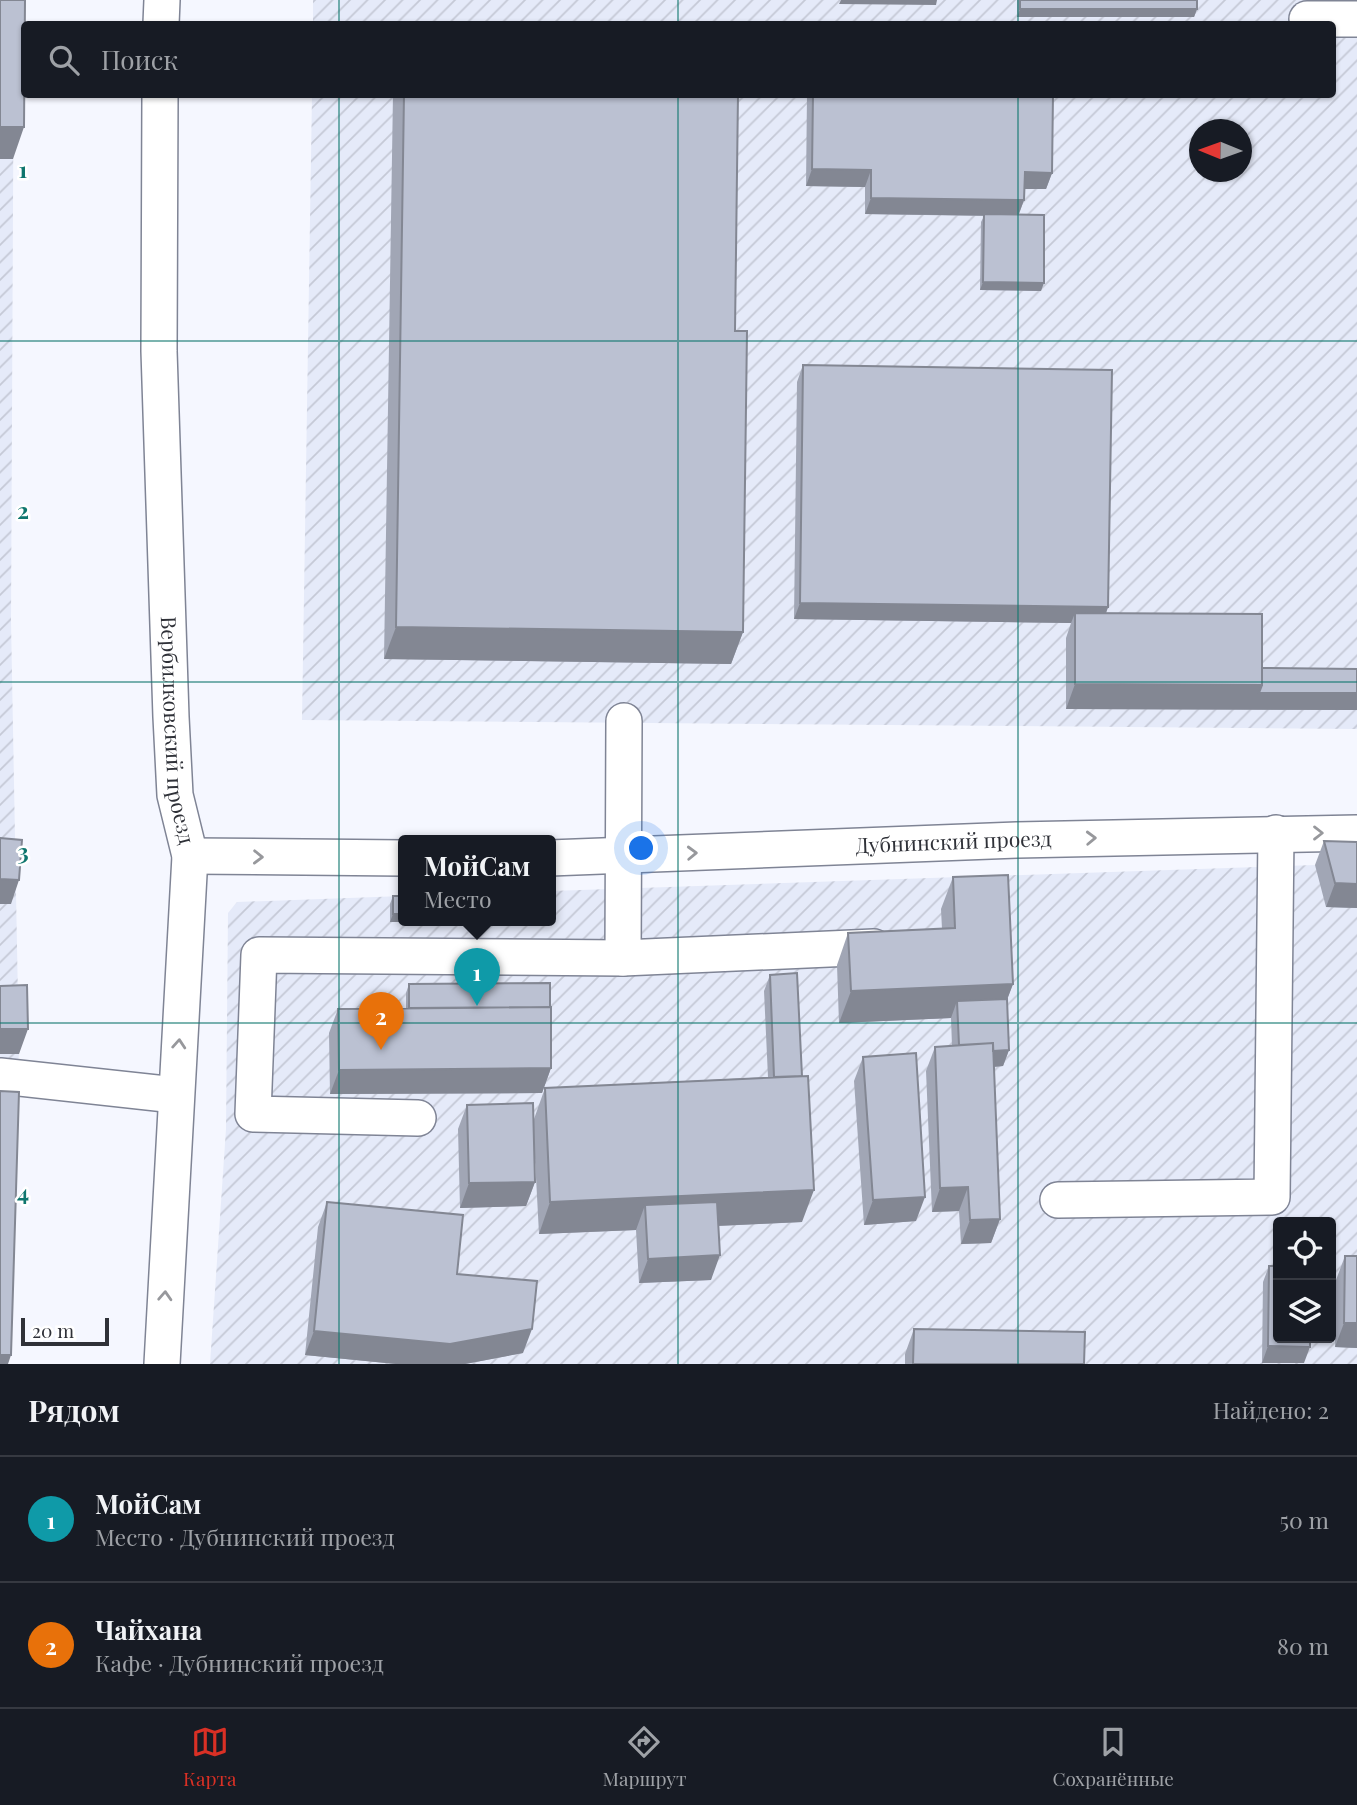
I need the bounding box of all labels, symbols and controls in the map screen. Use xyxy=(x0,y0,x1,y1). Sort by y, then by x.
search box xyxy=(21,21,1336,98)
icon: search xyxy=(45,41,83,79)
text: Поиск xyxy=(101,42,178,77)
north arrow xyxy=(1189,119,1252,182)
text: 1 xyxy=(19,153,28,184)
text: 2 xyxy=(17,494,29,525)
street label: Вербилковский проезд xyxy=(156,616,203,847)
street label: Дубнинский проезд xyxy=(855,823,1052,858)
one-way arrow xyxy=(1314,825,1324,841)
one-way arrow xyxy=(1086,830,1097,846)
your location xyxy=(624,831,658,865)
text: 3 xyxy=(17,835,29,866)
popup xyxy=(398,835,556,926)
one-way arrow xyxy=(687,846,698,861)
text: МойСам xyxy=(424,848,530,883)
one-way arrow xyxy=(253,849,264,865)
text: Место xyxy=(424,883,492,914)
pin: 1 xyxy=(454,948,500,1006)
pin: 2 xyxy=(358,992,404,1050)
one-way arrow xyxy=(171,1038,186,1049)
text: 4 xyxy=(17,1176,29,1207)
map controls xyxy=(1273,1217,1336,1343)
button: locate xyxy=(1273,1217,1336,1280)
button: layers xyxy=(1273,1280,1336,1343)
one-way arrow xyxy=(158,1290,173,1301)
scale bar xyxy=(21,1315,108,1347)
text: 20 m xyxy=(32,1317,74,1343)
text: Рядом xyxy=(28,1390,120,1430)
text: Найдено: 2 xyxy=(1213,1394,1329,1425)
text: МойСам xyxy=(95,1486,201,1521)
text: 1 xyxy=(47,1504,55,1535)
text: 50 m xyxy=(1280,1504,1329,1535)
text: Место · Дубнинский проезд xyxy=(95,1521,395,1552)
text: Чайхана xyxy=(95,1612,202,1647)
text: 2 xyxy=(45,1630,57,1661)
text: 80 m xyxy=(1277,1630,1329,1661)
text: Кафе · Дубнинский проезд xyxy=(95,1647,384,1678)
tab: Карта xyxy=(183,1723,236,1791)
tab: Маршрут xyxy=(603,1723,686,1791)
tab: Сохранённые xyxy=(1053,1723,1174,1791)

